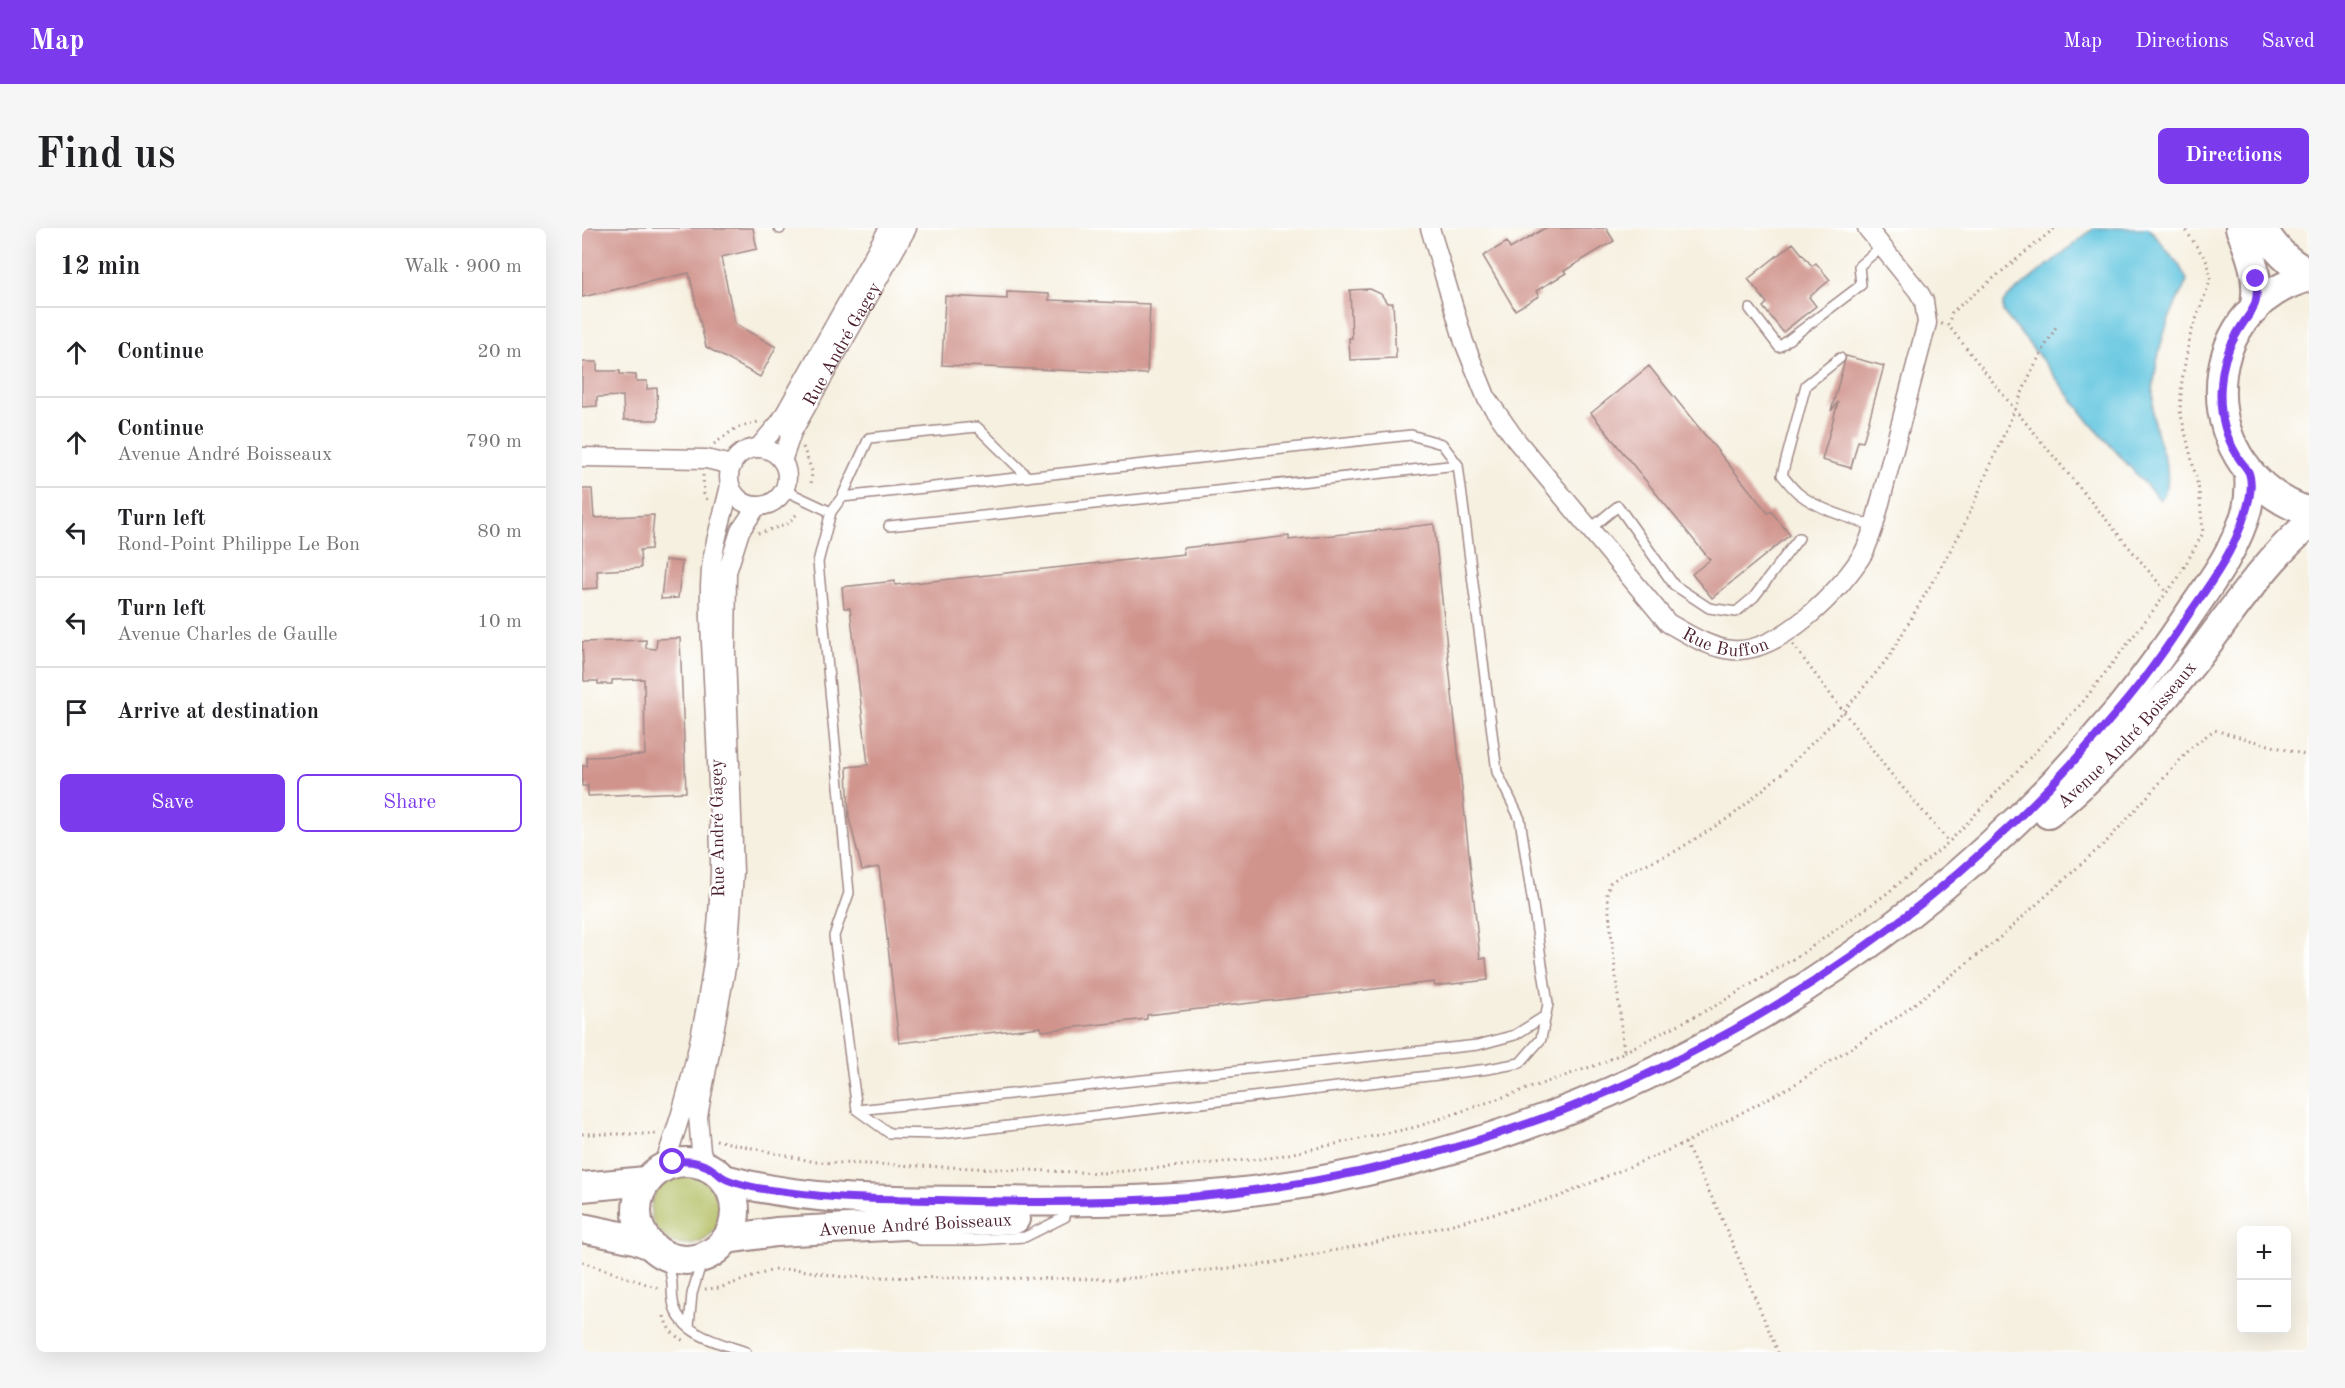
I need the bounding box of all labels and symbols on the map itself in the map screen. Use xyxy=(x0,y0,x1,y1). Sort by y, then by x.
route end xyxy=(2242,265,2268,291)
street label: Rue André Gagey xyxy=(801,279,885,409)
street label: Rue Buffon xyxy=(1679,625,1771,660)
street label: Avenue André Boisseaux xyxy=(2054,658,2200,812)
street label: Rue André Gagey xyxy=(708,758,728,898)
route start xyxy=(659,1148,685,1174)
street label: Avenue André Boisseaux xyxy=(818,1211,1013,1240)

